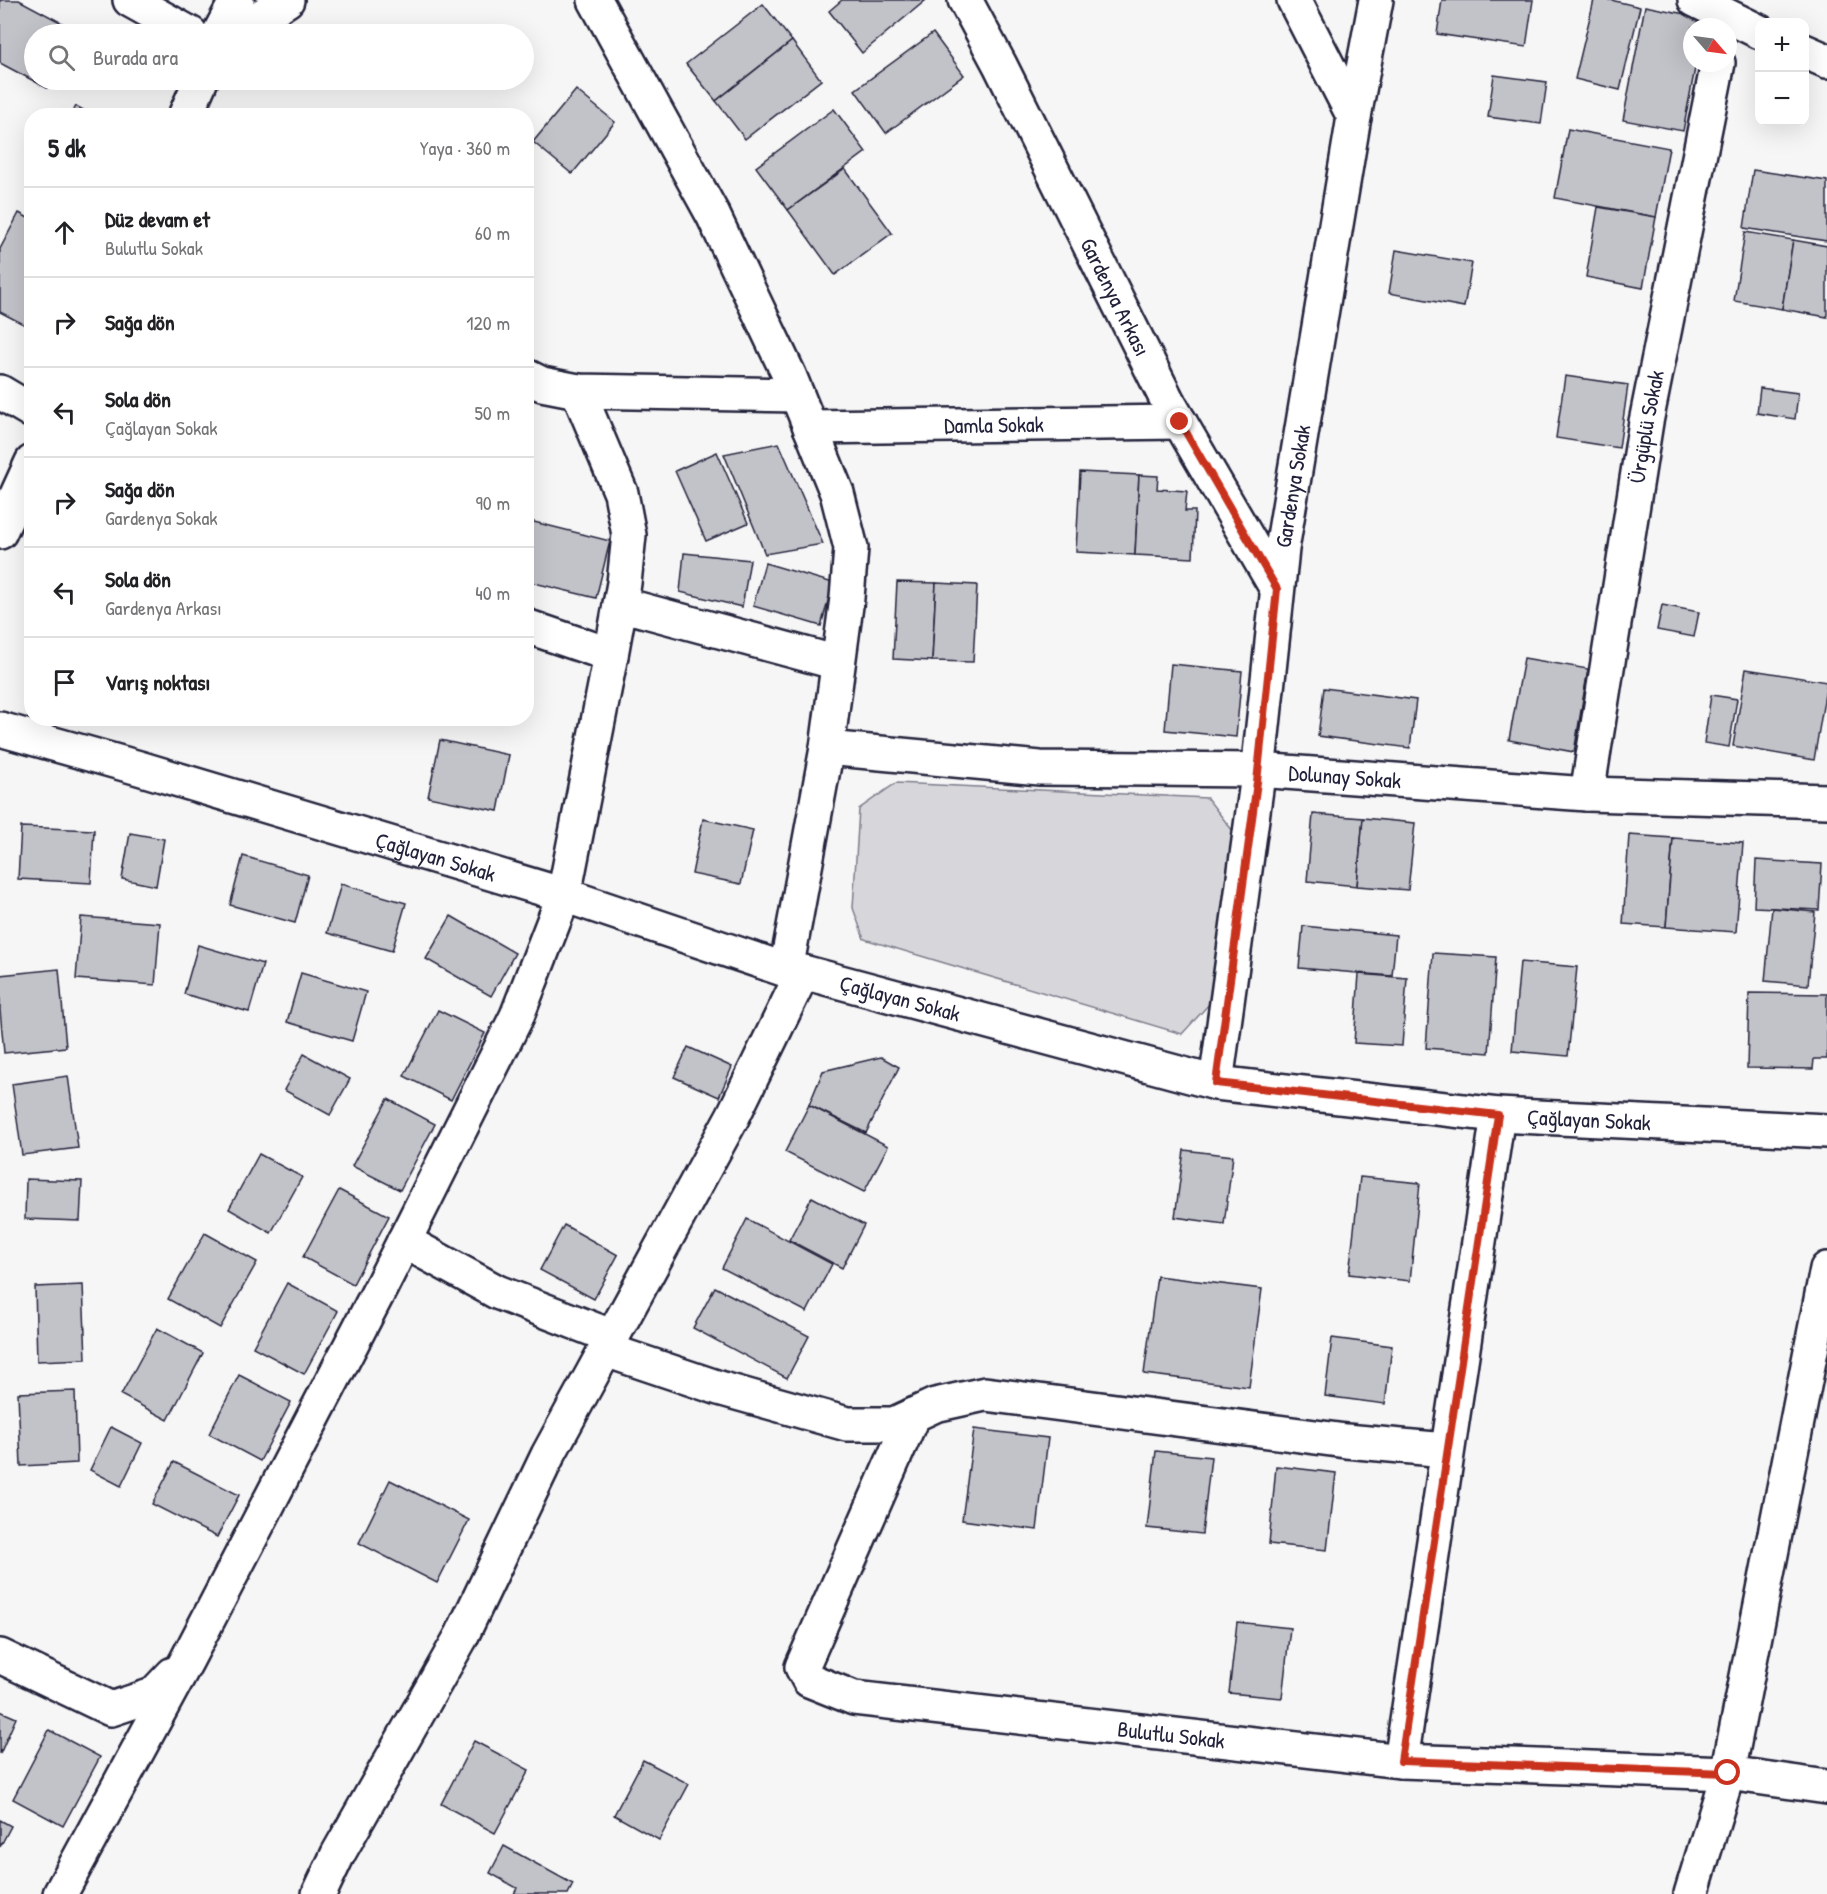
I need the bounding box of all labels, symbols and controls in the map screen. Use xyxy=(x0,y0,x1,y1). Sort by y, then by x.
north arrow xyxy=(1683,18,1737,72)
map controls xyxy=(1755,18,1809,126)
button: + xyxy=(1755,18,1809,72)
search box xyxy=(24,24,534,90)
icon: search xyxy=(45,41,78,74)
text: Burada ara xyxy=(93,42,178,72)
button: − xyxy=(1755,72,1809,126)
text: 5 dk xyxy=(48,130,86,165)
text: Yaya · 360 m xyxy=(420,134,510,161)
text: Düz devam et xyxy=(105,204,210,234)
icon: ahead xyxy=(48,216,81,249)
text: 60 m xyxy=(475,219,510,246)
street label: Gardenya Arkası xyxy=(1074,233,1158,361)
text: Bulutlu Sokak xyxy=(105,234,203,261)
icon: right xyxy=(48,306,81,339)
text: Sağa dön xyxy=(105,307,175,337)
text: 120 m xyxy=(466,309,510,336)
street label: Ürgüplü Sokak xyxy=(1622,368,1671,485)
text: Sola dön xyxy=(105,384,171,414)
icon: left xyxy=(48,396,81,429)
text: 50 m xyxy=(474,399,510,426)
route end xyxy=(1166,408,1192,434)
street label: Damla Sokak xyxy=(944,409,1044,440)
text: Çağlayan Sokak xyxy=(105,414,217,441)
street label: Gardenya Sokak xyxy=(1268,422,1317,550)
text: Sağa dön xyxy=(105,474,175,504)
icon: right xyxy=(48,486,81,519)
text: 90 m xyxy=(476,489,510,516)
text: Gardenya Sokak xyxy=(105,504,218,531)
text: Sola dön xyxy=(105,564,171,594)
icon: left xyxy=(48,576,81,609)
text: 40 m xyxy=(475,579,510,606)
text: Gardenya Arkası xyxy=(105,594,222,621)
icon: arrive xyxy=(48,666,81,699)
text: Varış noktası xyxy=(105,667,210,697)
street label: Dolunay Sokak xyxy=(1287,757,1402,795)
street label: Çağlayan Sokak xyxy=(372,825,499,889)
street label: Çağlayan Sokak xyxy=(836,968,964,1029)
street label: Çağlayan Sokak xyxy=(1526,1101,1652,1137)
street label: Bulutlu Sokak xyxy=(1116,1713,1227,1756)
route start xyxy=(1714,1759,1740,1785)

